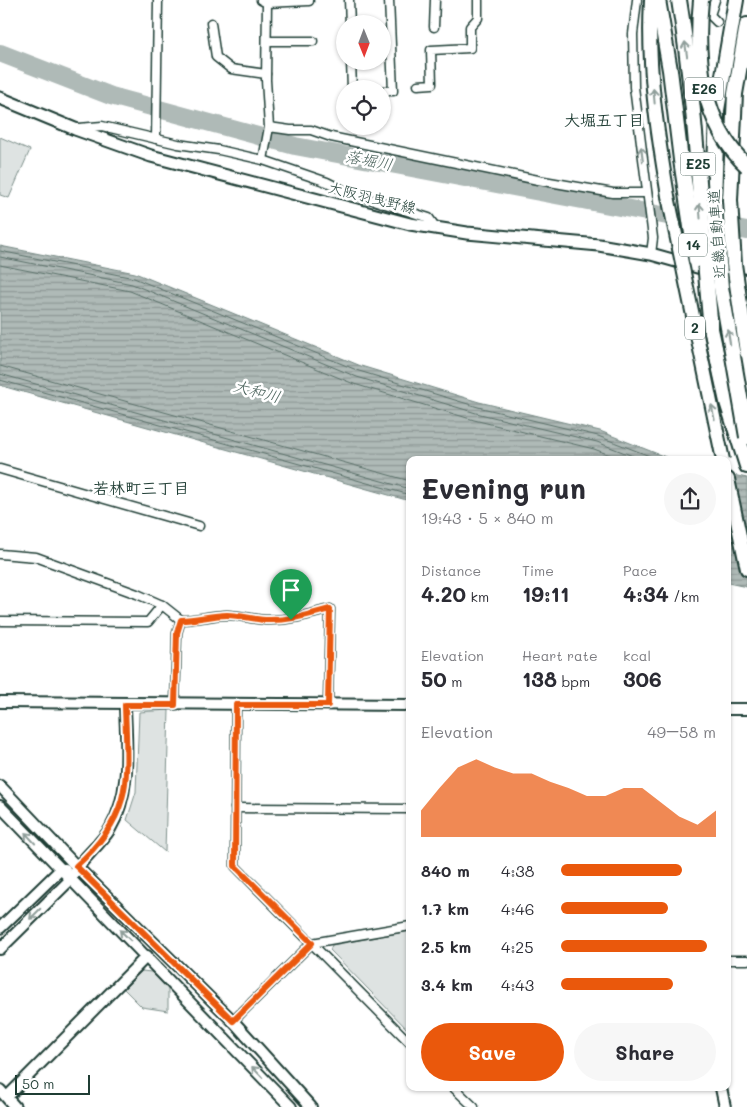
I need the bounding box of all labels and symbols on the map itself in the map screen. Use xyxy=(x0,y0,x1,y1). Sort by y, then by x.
north arrow xyxy=(336,15,391,70)
one-way arrow xyxy=(681,41,691,57)
road number: E26 xyxy=(685,78,723,100)
one-way arrow xyxy=(649,88,659,104)
district label: 大堀五丁目 xyxy=(564,109,644,130)
water label: 落堀川 xyxy=(344,145,395,174)
one-way arrow xyxy=(637,146,647,162)
road number: E25 xyxy=(680,152,716,175)
street label: 大阪羽曳野線 xyxy=(326,176,418,218)
street label: 近畿自動車道 xyxy=(703,188,729,280)
one-way arrow xyxy=(695,203,704,219)
road number: 14 xyxy=(679,234,707,256)
road number: 2 xyxy=(685,316,705,339)
one-way arrow xyxy=(723,330,733,346)
water label: 大和川 xyxy=(231,374,283,407)
one-way arrow xyxy=(708,405,717,421)
district label: 若林町三丁目 xyxy=(93,477,189,498)
pin xyxy=(270,569,312,620)
one-way arrow xyxy=(24,832,36,844)
one-way arrow xyxy=(29,908,41,920)
one-way arrow xyxy=(119,928,131,941)
one-way arrow xyxy=(252,1066,264,1078)
scale bar xyxy=(15,1072,90,1095)

